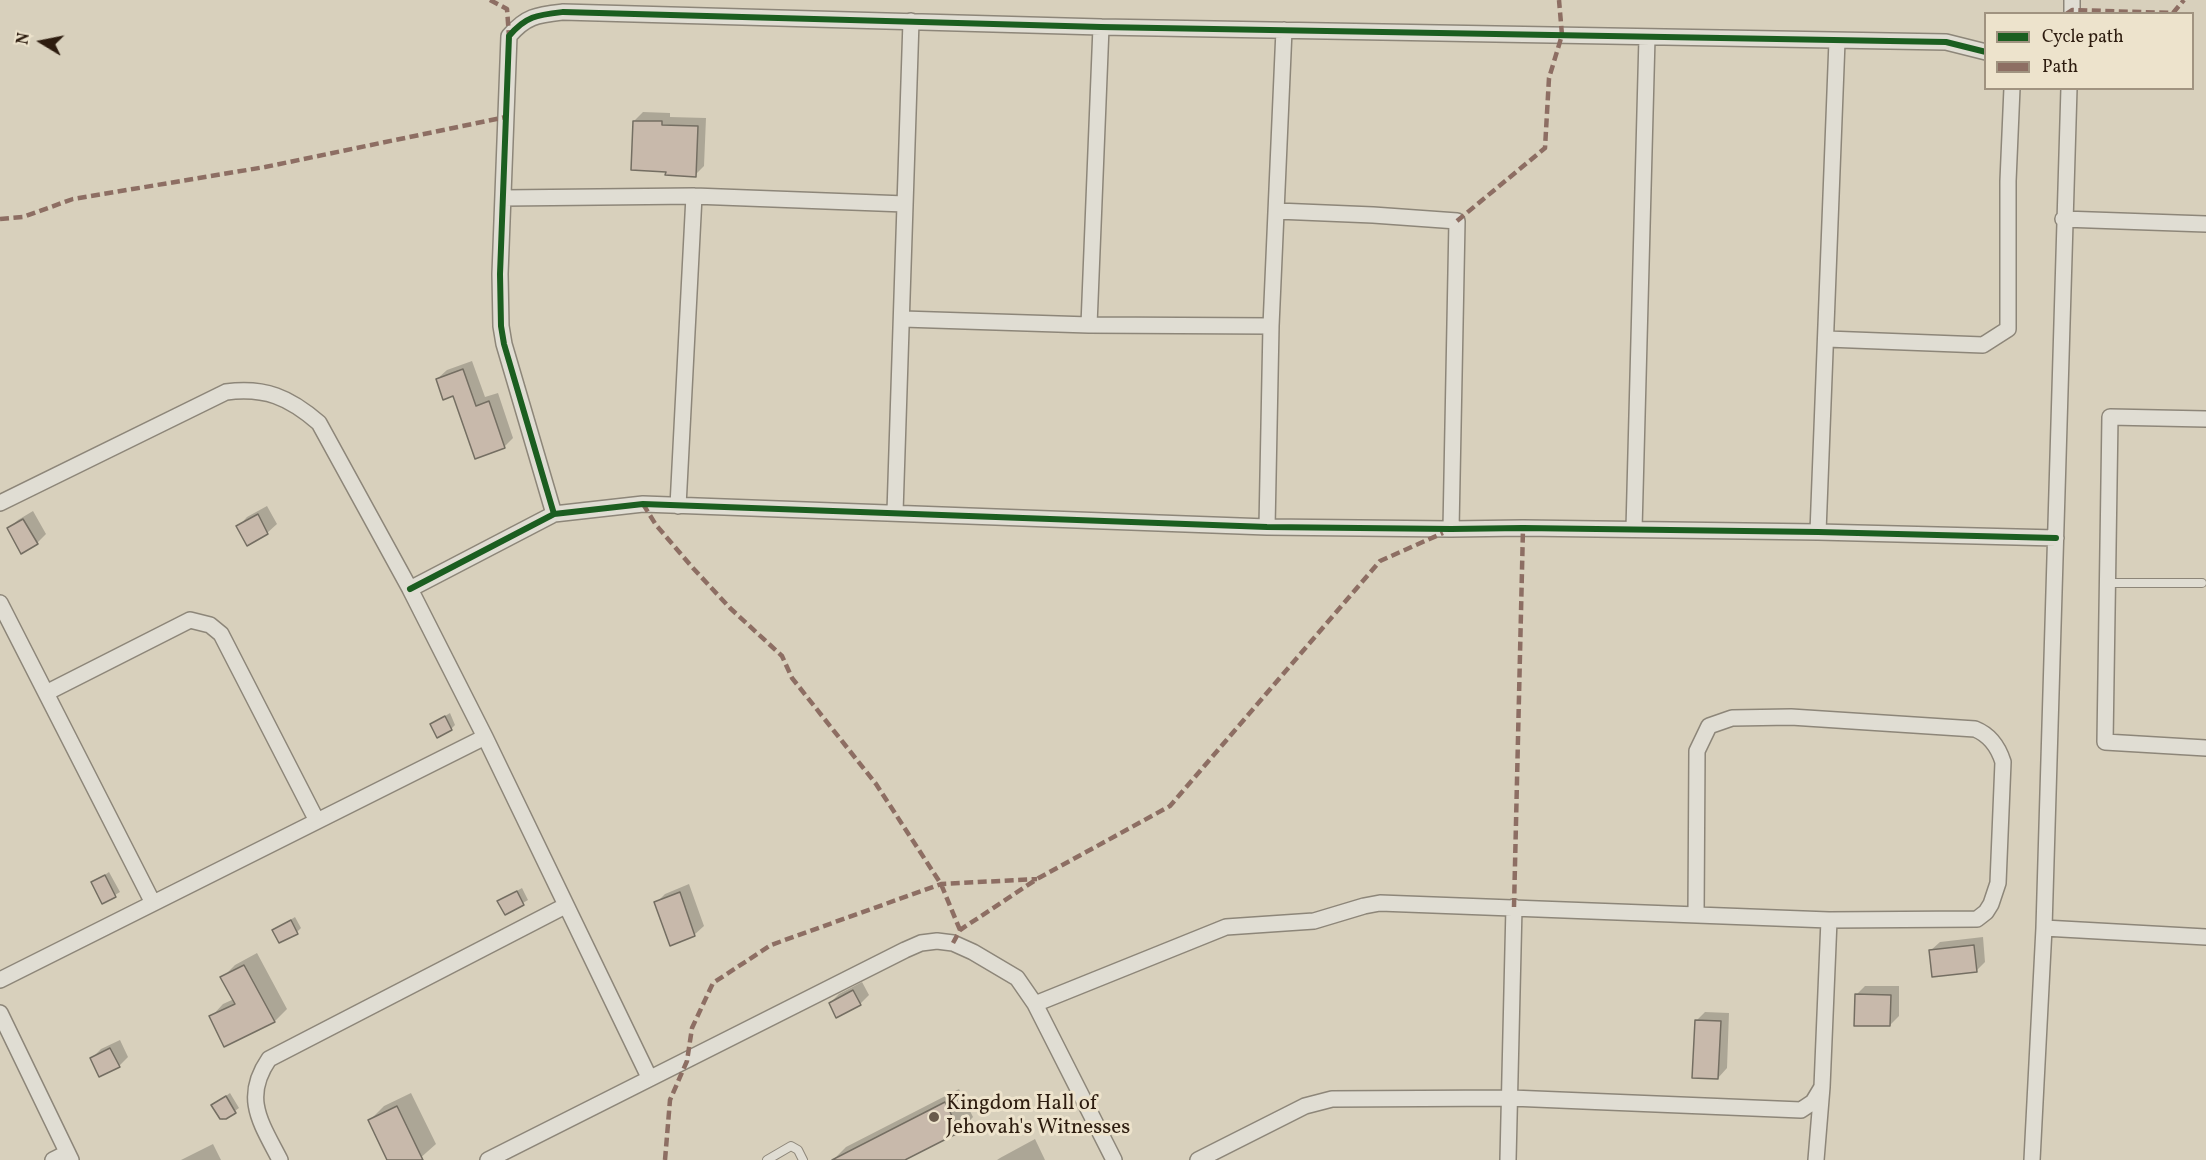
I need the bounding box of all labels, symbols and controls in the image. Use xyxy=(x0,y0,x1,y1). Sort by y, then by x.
north arrow xyxy=(12,12,72,72)
legend xyxy=(1984,12,2194,90)
text: Cycle path xyxy=(2042,25,2124,50)
text: N xyxy=(12,31,36,47)
text: Path xyxy=(2042,55,2078,80)
place label: Kingdom Hall of Jehovah's Witnesses xyxy=(946,1092,1130,1142)
marker: Kingdom Hall of Jehovah's Witnesses xyxy=(927,1110,941,1124)

